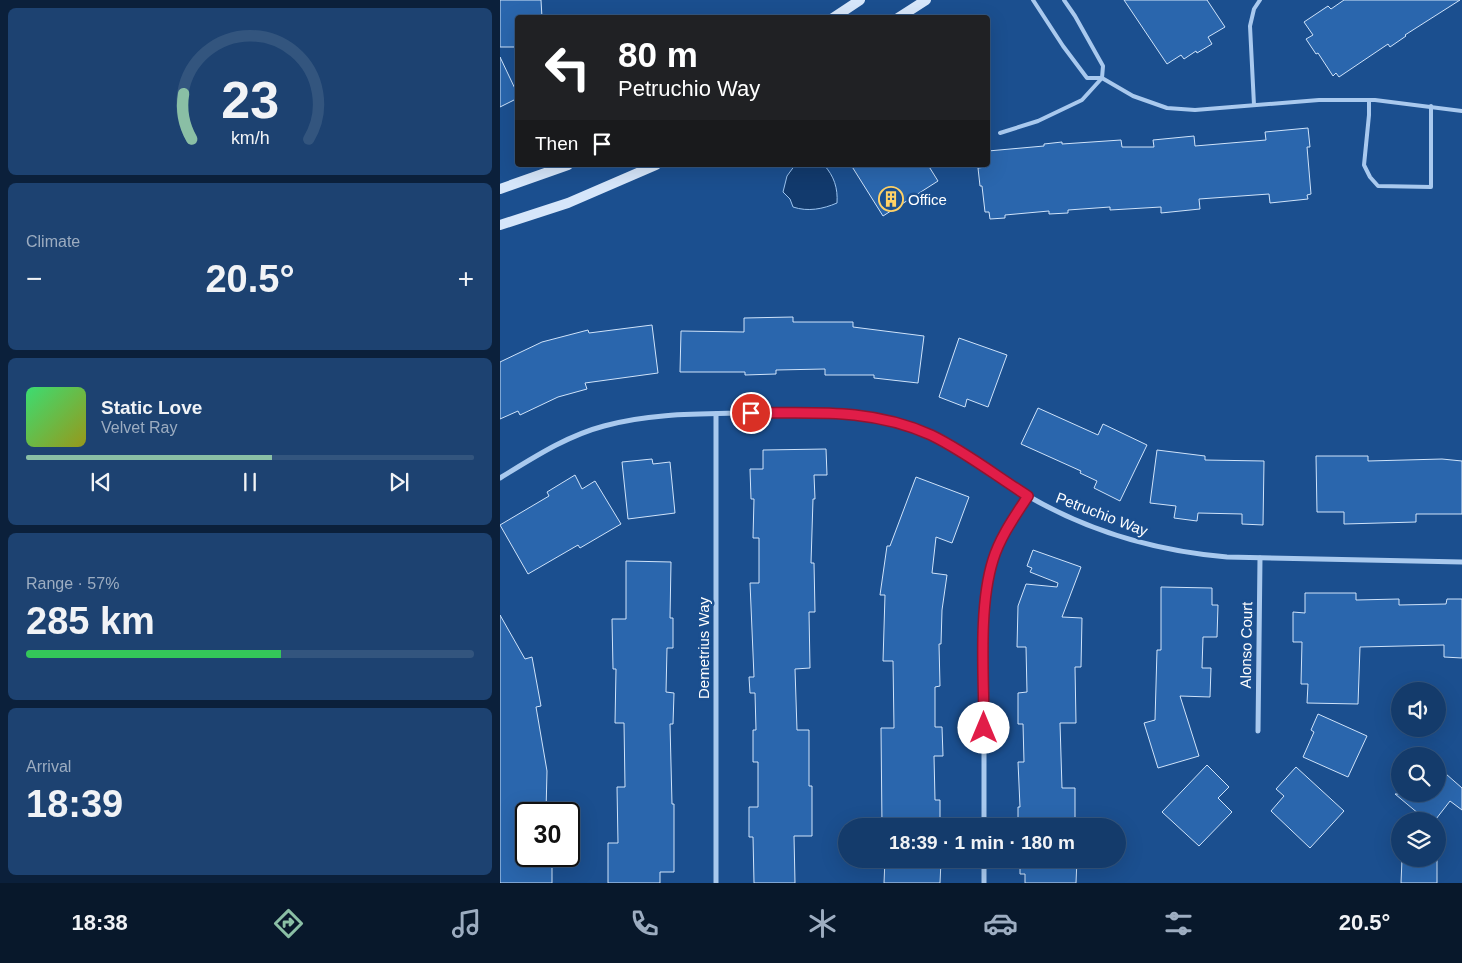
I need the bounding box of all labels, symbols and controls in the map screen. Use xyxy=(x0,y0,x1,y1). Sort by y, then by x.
icon: left xyxy=(535,35,600,100)
text: 80 m xyxy=(618,35,698,74)
text: 23 xyxy=(221,71,279,129)
text: Petruchio Way xyxy=(618,76,760,101)
text: km/h xyxy=(231,128,269,148)
icon: arrive xyxy=(588,130,616,158)
text: Then xyxy=(535,133,578,154)
building icon: Office xyxy=(878,186,904,212)
place label: Office xyxy=(908,191,947,208)
text: Climate xyxy=(26,233,80,250)
text: 20.5° xyxy=(205,258,295,300)
text: − xyxy=(26,263,42,294)
text: + xyxy=(458,263,474,294)
pin xyxy=(730,392,772,434)
text: Static Love xyxy=(101,397,202,418)
icon: arrive xyxy=(737,399,765,427)
text: Velvet Ray xyxy=(101,419,177,436)
icon: previous xyxy=(87,468,115,496)
icon: pause xyxy=(236,468,264,496)
icon: next xyxy=(385,468,413,496)
street label: Petruchio Way xyxy=(1054,489,1151,539)
text: Range · 57% xyxy=(26,575,119,592)
street label: Demetrius Way xyxy=(695,597,712,699)
text: 285 km xyxy=(26,600,155,642)
street label: Alonso Court xyxy=(1237,601,1255,689)
map controls xyxy=(1391,682,1446,867)
button: sound xyxy=(1391,682,1446,737)
position arrow xyxy=(957,701,1009,753)
button: search xyxy=(1391,747,1446,802)
text: Arrival xyxy=(26,758,71,775)
text: 18:39 xyxy=(26,783,123,825)
speed limit sign: 30 xyxy=(515,802,580,867)
button: layers xyxy=(1391,812,1446,867)
text: 18:39 · 1 min · 180 m xyxy=(889,832,1075,853)
icon: directions xyxy=(271,906,306,941)
icon: music xyxy=(449,906,484,941)
icon: phone xyxy=(627,906,662,941)
icon: climate xyxy=(805,906,840,941)
icon: car xyxy=(983,906,1018,941)
icon: filters xyxy=(1161,906,1196,941)
text: 18:38 xyxy=(72,910,128,935)
text: 20.5° xyxy=(1339,910,1390,935)

